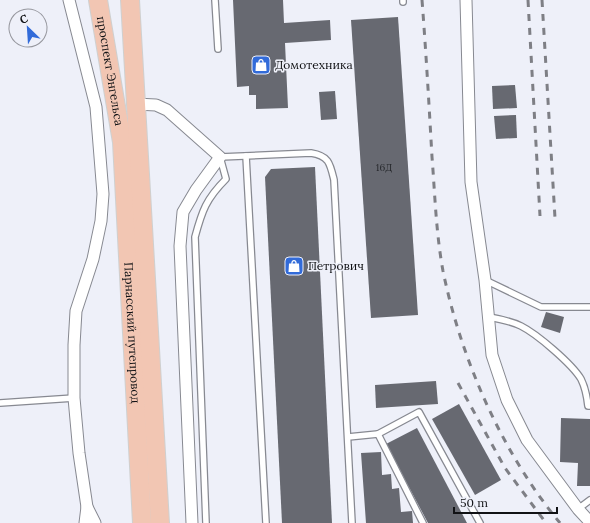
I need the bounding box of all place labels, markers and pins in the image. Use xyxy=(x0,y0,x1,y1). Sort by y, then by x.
shop icon: Домотехника xyxy=(250,54,272,76)
place label: Домотехника xyxy=(275,57,353,72)
shop icon: Петрович xyxy=(283,255,305,277)
place label: Петрович xyxy=(308,258,364,273)

